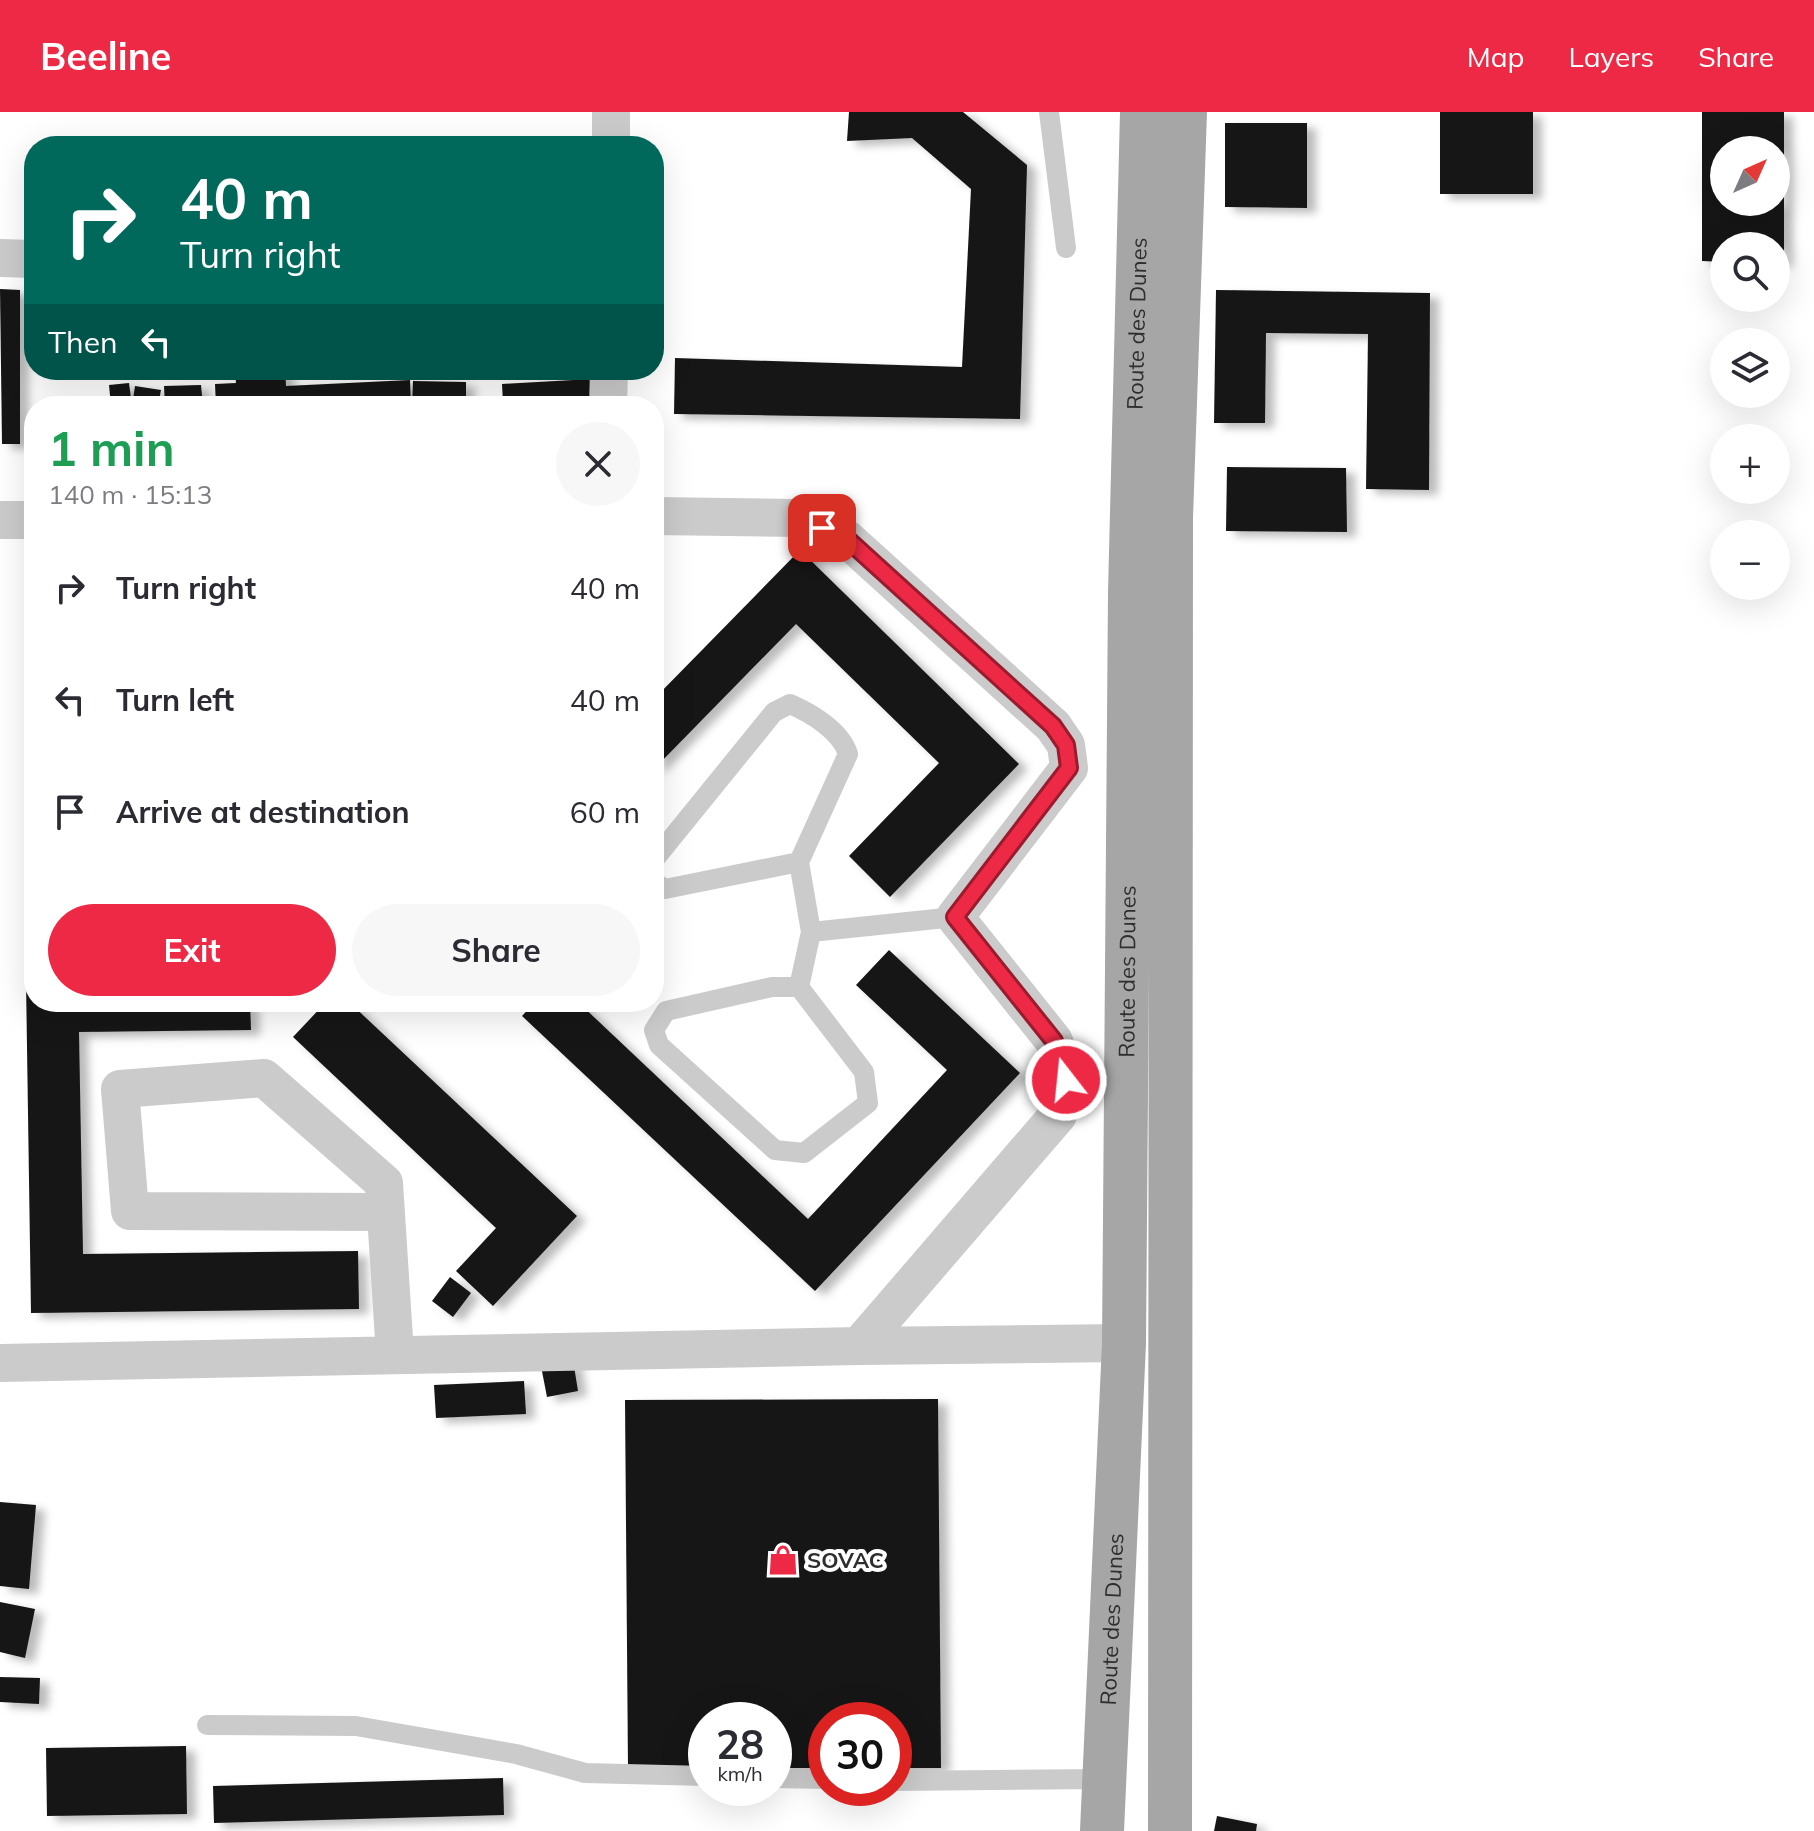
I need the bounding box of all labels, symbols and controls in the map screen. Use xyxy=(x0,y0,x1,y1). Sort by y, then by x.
text: Beeline xyxy=(40,32,171,80)
text: Map xyxy=(1467,39,1524,74)
text: Layers xyxy=(1568,39,1654,74)
text: Share xyxy=(1698,39,1774,74)
north arrow xyxy=(1710,136,1790,216)
map controls xyxy=(1710,136,1790,600)
text: 40 m xyxy=(180,163,313,233)
icon: right xyxy=(48,168,152,272)
text: Turn right xyxy=(180,232,341,277)
button: search xyxy=(1710,232,1790,312)
street label: Route des Dunes xyxy=(1121,237,1153,410)
icon: left xyxy=(134,320,178,364)
text: Then xyxy=(48,323,118,361)
button: layers xyxy=(1710,328,1790,408)
text: 1 min xyxy=(48,418,175,478)
button: close xyxy=(556,422,640,506)
button: + xyxy=(1710,424,1790,504)
text: 140 m · 15:13 xyxy=(48,478,212,511)
pin xyxy=(788,494,856,562)
icon: arrive xyxy=(800,506,844,550)
button: − xyxy=(1710,520,1790,600)
icon: right xyxy=(48,566,92,610)
text: Turn right xyxy=(116,569,256,607)
text: 40 m xyxy=(570,569,640,607)
icon: left xyxy=(48,678,92,722)
text: Turn left xyxy=(116,681,234,719)
text: 40 m xyxy=(570,681,640,719)
icon: arrive xyxy=(48,790,92,834)
text: Arrive at destination xyxy=(116,793,410,831)
text: 60 m xyxy=(570,793,640,831)
street label: Route des Dunes xyxy=(1112,885,1142,1058)
button: Exit xyxy=(48,904,336,996)
button: Share xyxy=(352,904,640,996)
position arrow xyxy=(1024,1038,1108,1122)
street label: Route des Dunes xyxy=(1094,1533,1129,1706)
shop icon: SOVAC xyxy=(766,1543,800,1577)
place label: SOVAC xyxy=(807,1546,884,1574)
speed limit sign: 30 xyxy=(808,1702,912,1806)
text: 28 xyxy=(716,1719,764,1769)
text: km/h xyxy=(717,1761,763,1786)

